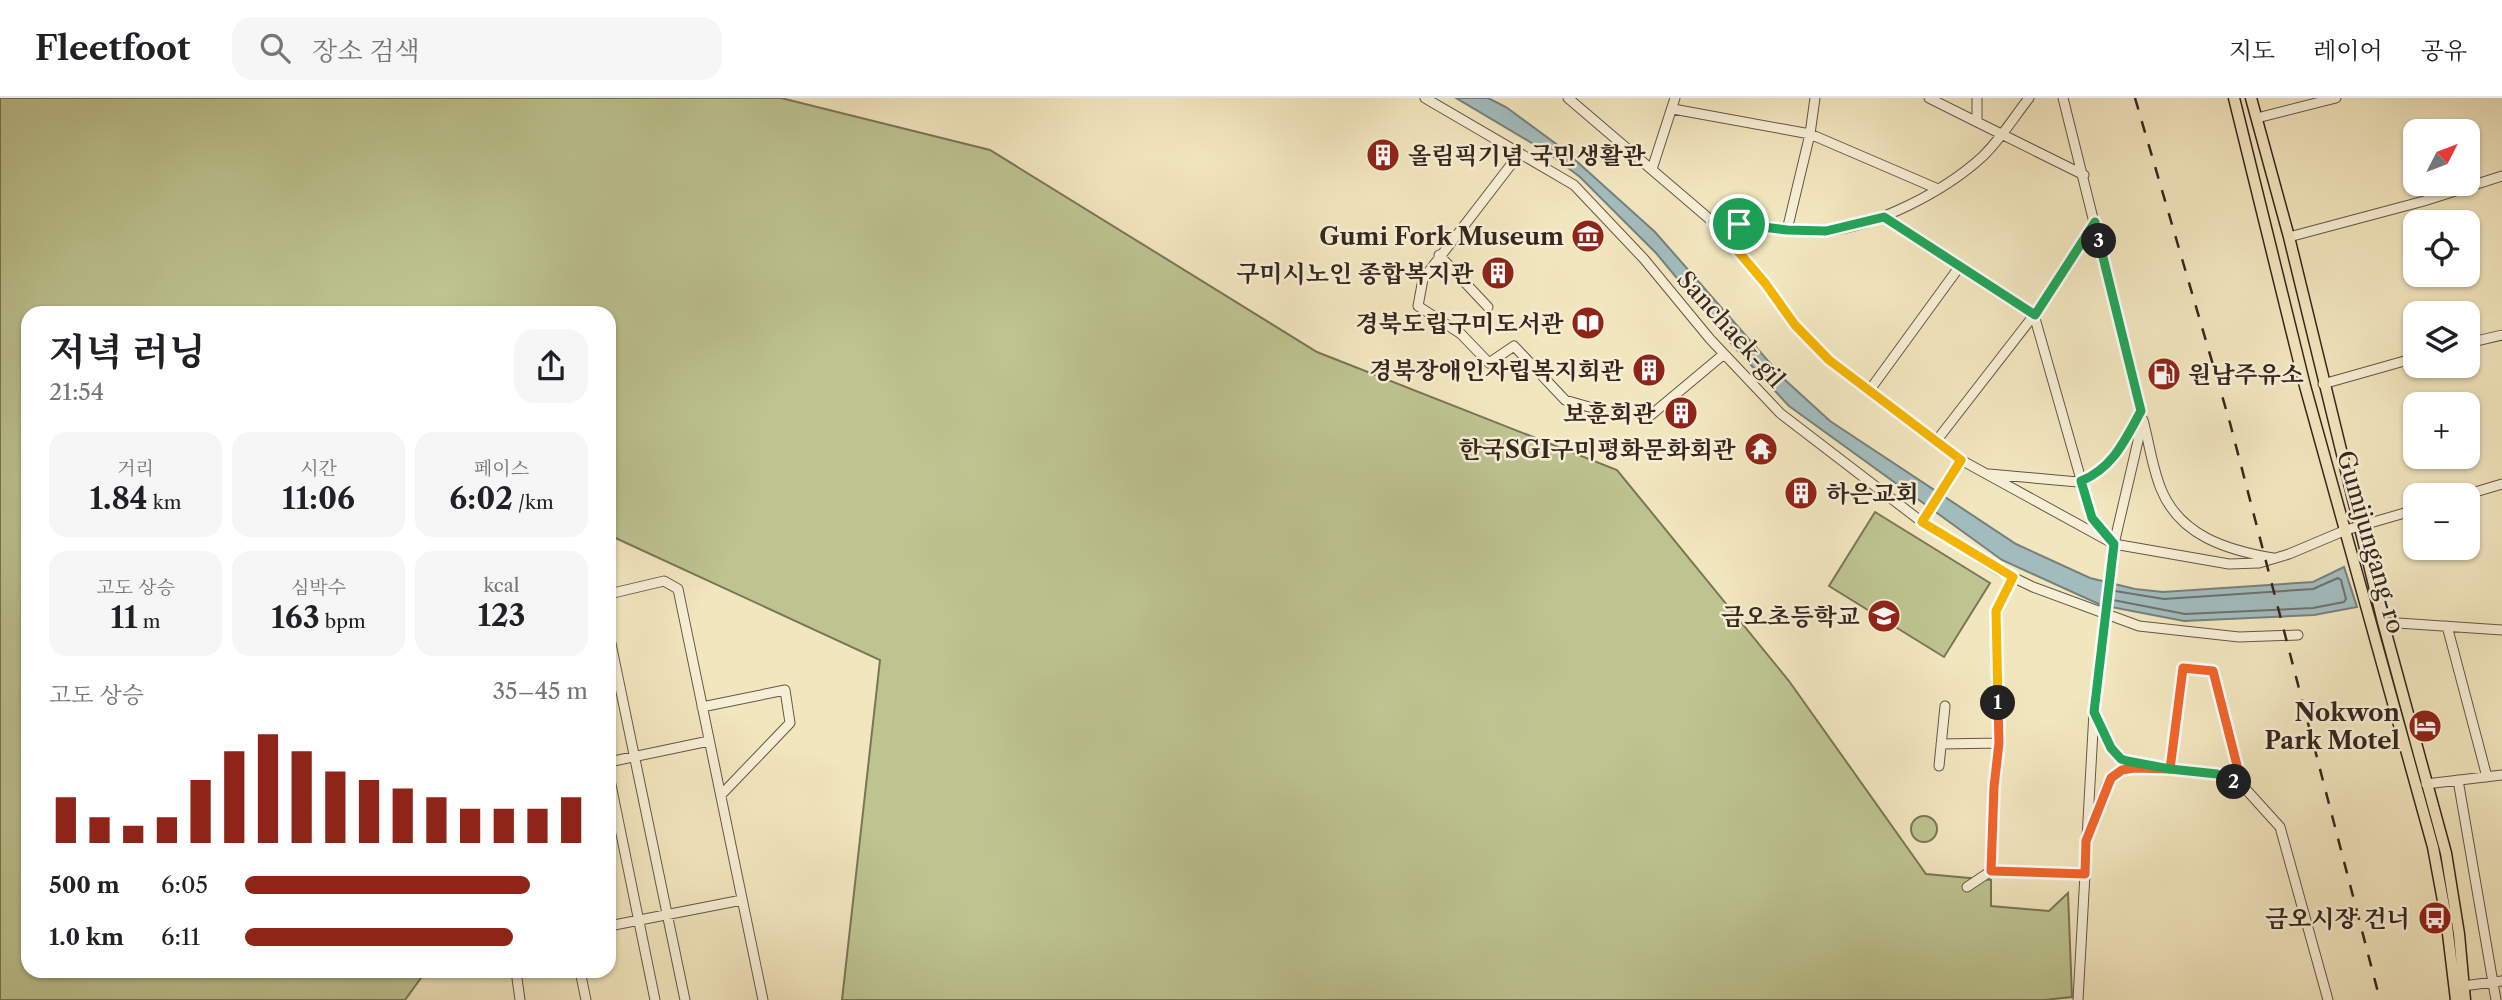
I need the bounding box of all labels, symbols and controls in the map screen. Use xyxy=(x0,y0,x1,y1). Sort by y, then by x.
search box xyxy=(232,17,722,80)
text: Fleetfoot xyxy=(35,28,190,69)
icon: search xyxy=(256,29,294,67)
text: 장소 검색 xyxy=(312,35,420,67)
text: 지도 xyxy=(2229,36,2275,65)
text: 레이어 xyxy=(2313,36,2383,65)
text: 공유 xyxy=(2421,36,2467,65)
north arrow xyxy=(2403,119,2480,196)
map controls xyxy=(2403,119,2480,560)
building icon: 올림픽기념 국민생활관 xyxy=(1364,136,1402,174)
place label: 올림픽기념 국민생활관 xyxy=(1408,141,1646,170)
pin xyxy=(1709,194,1769,254)
icon: arrive xyxy=(1720,205,1758,243)
button: locate xyxy=(2403,210,2480,287)
museum icon: Gumi Fork Museum xyxy=(1569,217,1607,255)
place label: Gumi Fork Museum xyxy=(1319,222,1564,251)
pin: 3 xyxy=(2082,223,2116,258)
text: 3 xyxy=(2093,229,2104,252)
building icon: 구미시노인 종합복지관 xyxy=(1479,254,1517,292)
place label: 구미시노인 종합복지관 xyxy=(1236,259,1474,288)
street label: Sanchaek-gil xyxy=(1671,265,1791,393)
button: layers xyxy=(2403,301,2480,378)
library icon: 경북도립구미도서관 xyxy=(1569,304,1607,342)
place label: 경북도립구미도서관 xyxy=(1355,309,1564,338)
text: 저녁 러닝 xyxy=(49,328,205,375)
button: share xyxy=(514,329,588,403)
building icon: 경북장애인자립복지회관 xyxy=(1630,351,1668,389)
fuel station icon: 원남주유소 xyxy=(2145,355,2183,393)
place label: 경북장애인자립복지회관 xyxy=(1369,356,1624,385)
place label: 원남주유소 xyxy=(2188,360,2304,389)
text: 21:54 xyxy=(49,378,104,406)
button: + xyxy=(2403,392,2480,469)
building icon: 보훈회관 xyxy=(1662,394,1700,432)
place label: 보훈회관 xyxy=(1563,399,1656,428)
temple icon: 한국SGI구미평화문화회관 xyxy=(1742,430,1780,468)
place label: 한국SGI구미평화문화회관 xyxy=(1458,435,1736,464)
street label: Gumijungang-ro xyxy=(2331,447,2411,637)
text: 거리 xyxy=(117,457,154,480)
text: 시간 xyxy=(300,457,337,480)
text: 페이스 xyxy=(474,457,529,480)
building icon: 하은교회 xyxy=(1782,474,1820,512)
place label: 하은교회 xyxy=(1826,479,1919,508)
text: 1.84 xyxy=(90,480,148,517)
text: 11:06 xyxy=(282,480,355,517)
text: 6:02 xyxy=(449,480,513,517)
button: − xyxy=(2403,483,2480,560)
text: km xyxy=(148,491,181,514)
text: /km xyxy=(513,491,554,514)
text: kcal xyxy=(484,574,519,597)
text: 고도 상승 xyxy=(96,576,175,599)
text: 심박수 xyxy=(291,576,346,599)
text: 123 xyxy=(477,597,526,634)
school or university icon: 금오초등학교 xyxy=(1865,597,1903,635)
text: 11 xyxy=(111,599,138,636)
text: 163 xyxy=(271,599,320,636)
place label: 금오초등학교 xyxy=(1721,602,1860,631)
text: m xyxy=(138,610,160,633)
text: bpm xyxy=(320,610,366,633)
text: 35–45 m xyxy=(492,677,588,705)
text: 고도 상승 xyxy=(49,681,144,709)
pin: 1 xyxy=(1980,686,2016,720)
text: 1 xyxy=(1993,691,2002,714)
place label: Nokwon Park Motel xyxy=(2264,698,2401,755)
hotel icon: Nokwon Park Motel xyxy=(2406,707,2444,745)
pin: 2 xyxy=(2216,764,2252,800)
text: 2 xyxy=(2228,770,2239,793)
text: 500 m xyxy=(49,871,120,899)
text: 6:05 xyxy=(161,871,208,899)
bus stop icon: 금오시장 건너 xyxy=(2416,899,2454,937)
place label: 금오시장 건너 xyxy=(2265,904,2410,933)
text: 1.0 km xyxy=(49,923,124,951)
text: 6:11 xyxy=(161,923,200,951)

